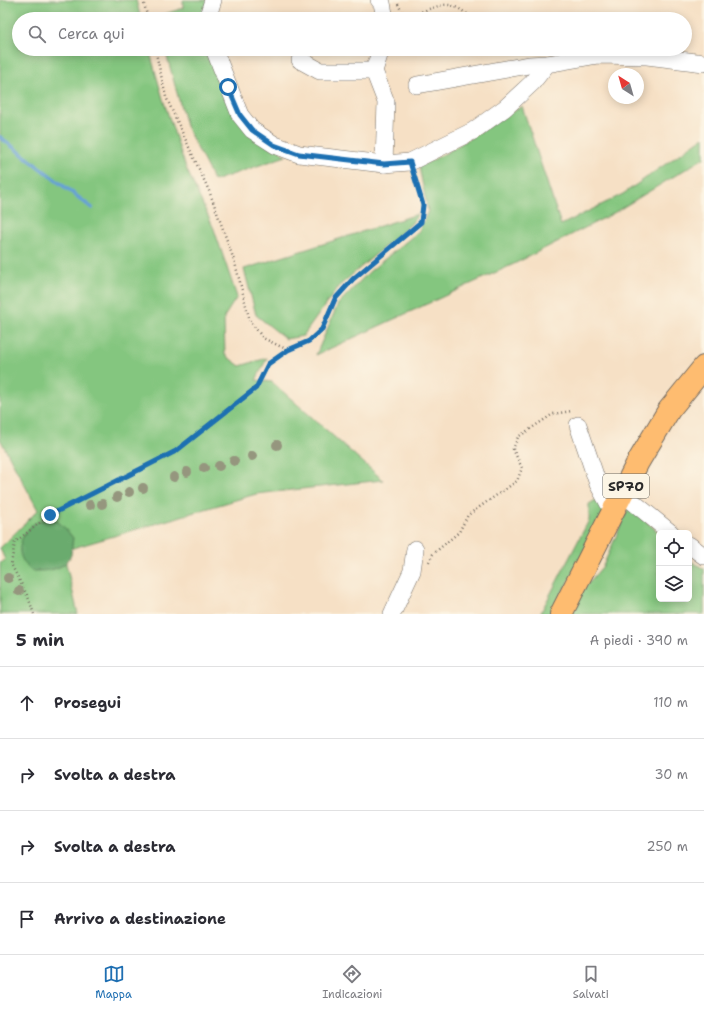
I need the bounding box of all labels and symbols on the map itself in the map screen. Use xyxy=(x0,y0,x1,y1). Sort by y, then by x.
north arrow xyxy=(608,68,644,104)
route start xyxy=(219,78,237,96)
road number: SP70 xyxy=(603,474,649,498)
route end xyxy=(41,506,59,524)

